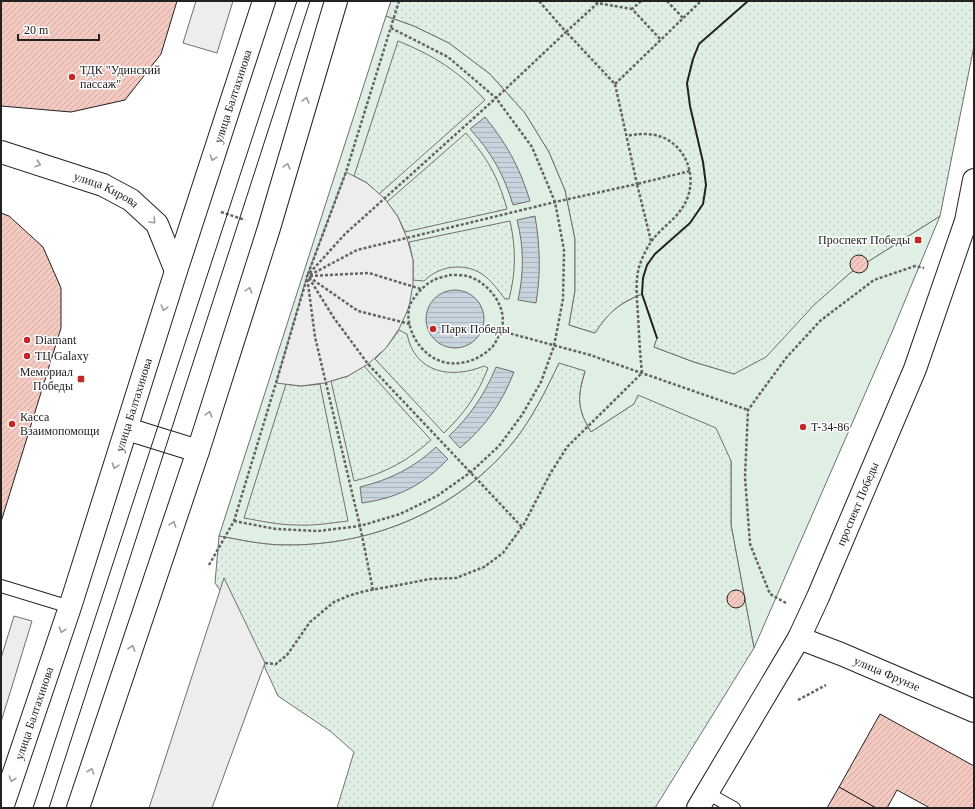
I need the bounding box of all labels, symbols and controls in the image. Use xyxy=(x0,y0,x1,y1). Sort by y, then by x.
scale bar xyxy=(18,16,99,42)
text: 20 m xyxy=(24,23,49,37)
street label: улица Балтахинова xyxy=(211,47,255,145)
place label: ТДК "Удинский пассаж" xyxy=(80,63,161,91)
marker: ТДК "Удинский пассаж" xyxy=(67,72,77,82)
one-way arrow xyxy=(301,97,310,104)
one-way arrow xyxy=(209,154,218,161)
one-way arrow xyxy=(35,159,42,168)
one-way arrow xyxy=(282,162,291,169)
street label: улица Кирова xyxy=(72,169,142,211)
one-way arrow xyxy=(148,216,155,224)
place label: Проспект Победы xyxy=(818,233,910,247)
marker: Проспект Победы xyxy=(913,235,923,245)
one-way arrow xyxy=(244,287,253,294)
one-way arrow xyxy=(160,304,169,311)
place label: Парк Победы xyxy=(441,322,510,336)
marker: Парк Победы xyxy=(428,324,438,334)
place label: Diamant xyxy=(35,333,77,347)
marker: Diamant xyxy=(22,335,32,345)
place label: ТЦ Galaxy xyxy=(35,349,89,363)
marker: ТЦ Galaxy xyxy=(22,351,32,361)
street label: улица Балтахинова xyxy=(112,356,155,454)
place label: Мемориал Победы xyxy=(20,365,73,393)
marker: Мемориал Победы xyxy=(76,374,86,384)
place label: Касса Взаимопомощи xyxy=(20,410,100,438)
one-way arrow xyxy=(205,410,213,417)
marker: Касса Взаимопомощи xyxy=(7,419,17,429)
place label: T-34-86 xyxy=(811,420,849,434)
marker: T-34-86 xyxy=(798,422,808,432)
street label: проспект Победы xyxy=(834,460,882,548)
one-way arrow xyxy=(111,462,120,469)
one-way arrow xyxy=(168,521,177,528)
one-way arrow xyxy=(59,626,67,633)
one-way arrow xyxy=(127,644,136,651)
street label: улица Фрунзе xyxy=(852,653,922,694)
street label: улица Балтахинова xyxy=(12,664,56,762)
one-way arrow xyxy=(86,768,94,775)
one-way arrow xyxy=(8,776,17,783)

